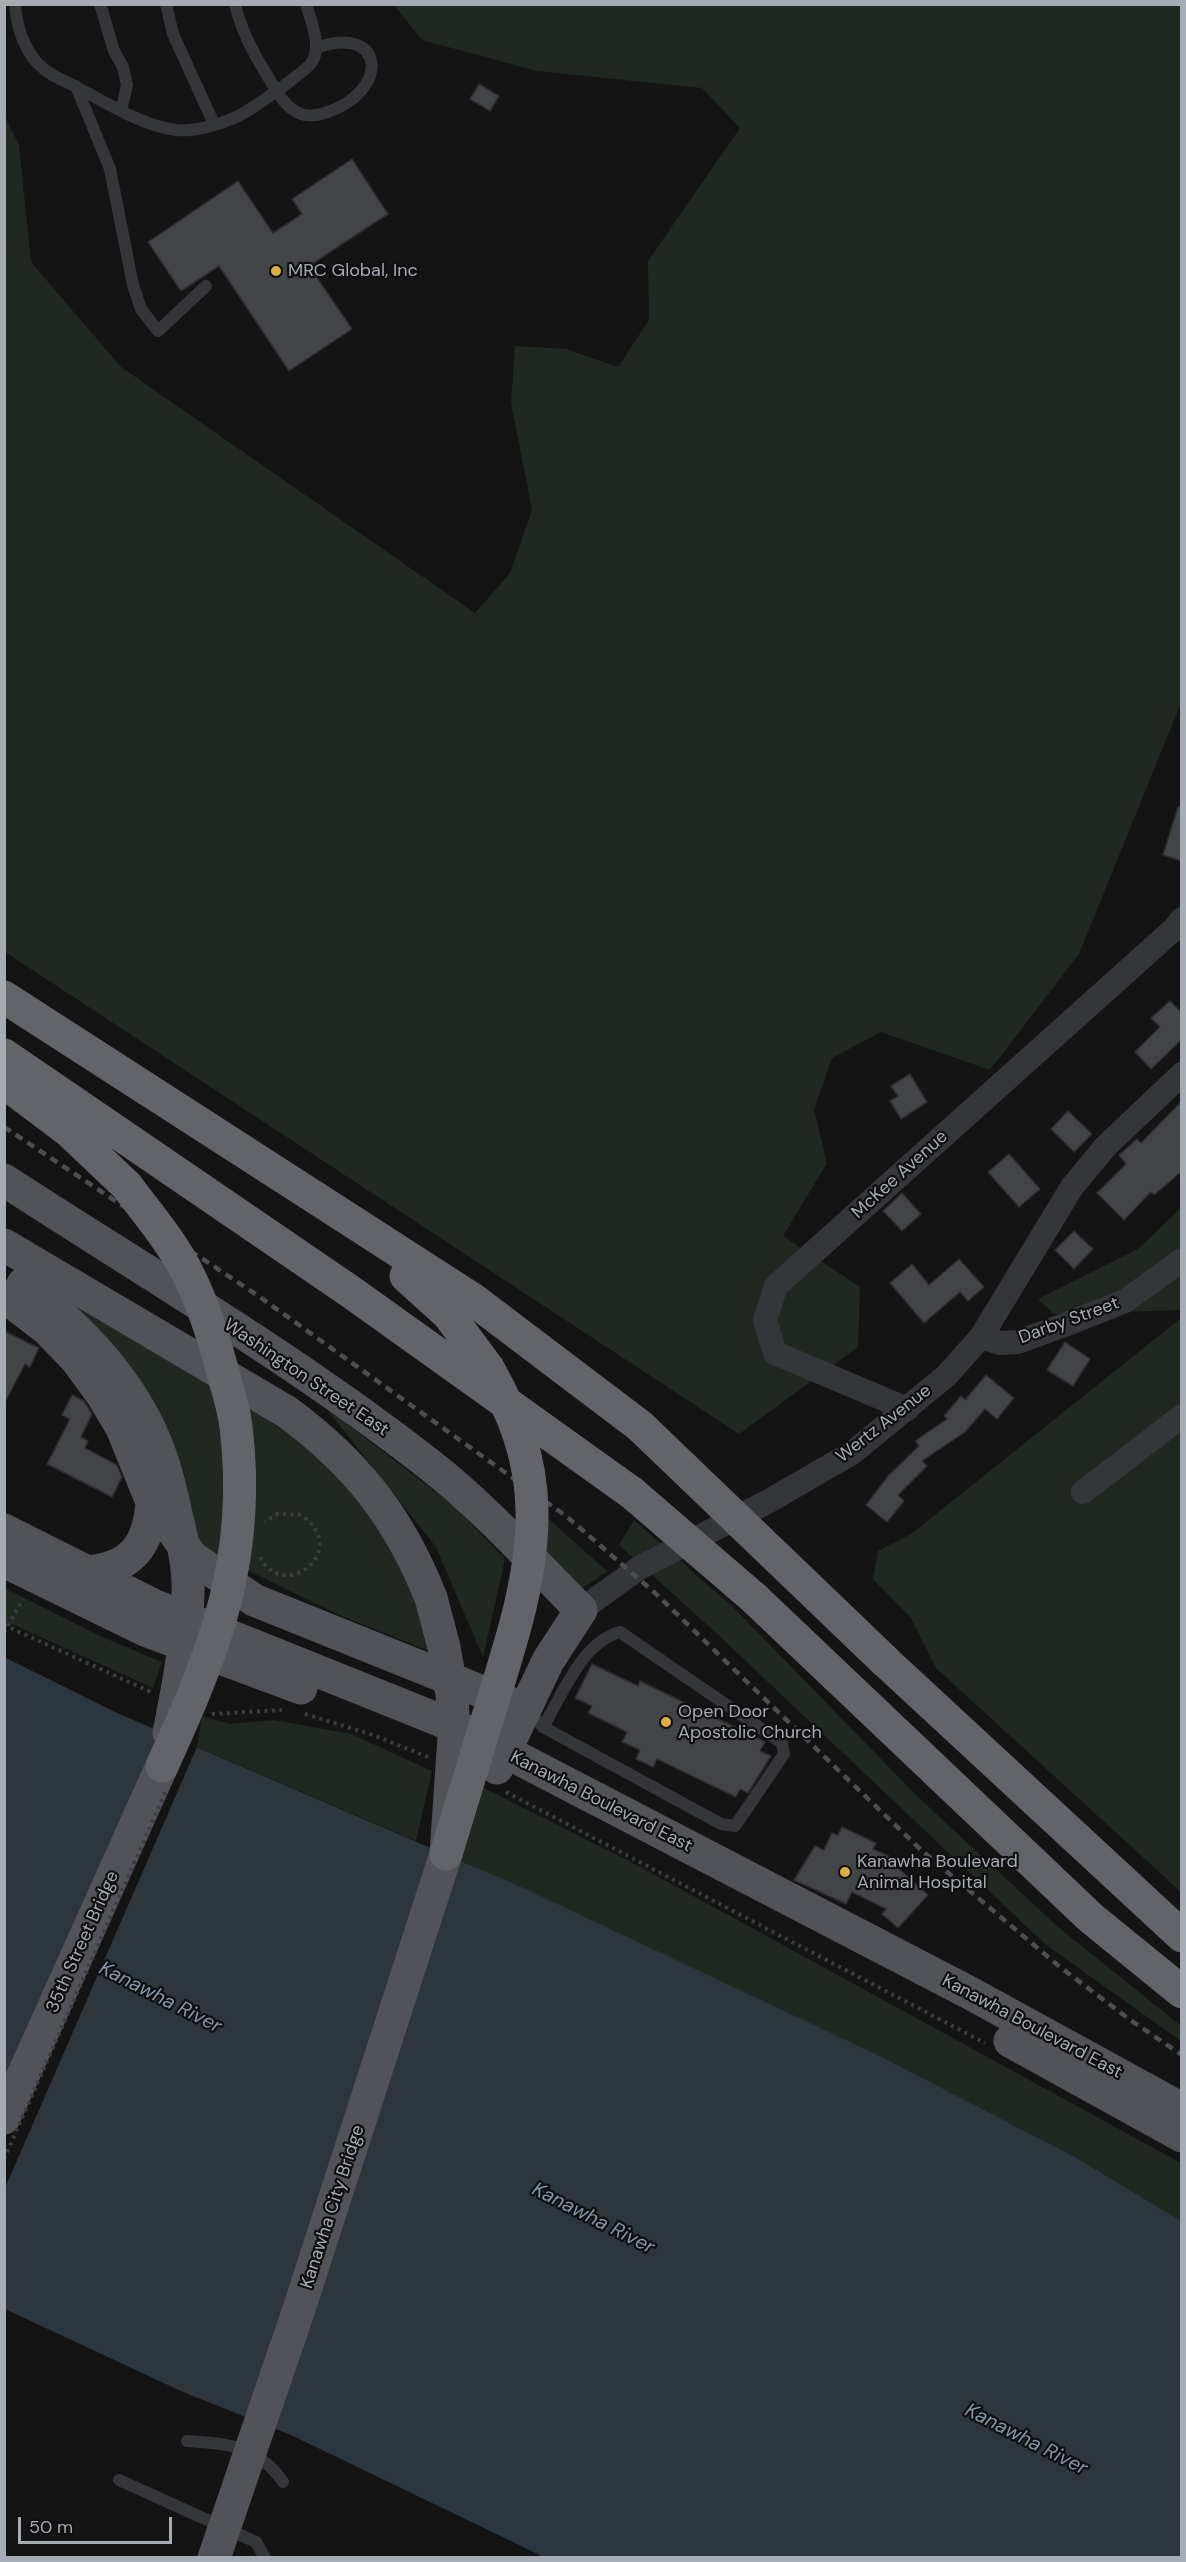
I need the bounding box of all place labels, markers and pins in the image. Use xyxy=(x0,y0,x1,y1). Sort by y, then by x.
place label: MRC Global, Inc xyxy=(288,260,418,282)
marker: MRC Global, Inc xyxy=(269,264,283,278)
place label: Open Door Apostolic Church xyxy=(678,1701,822,1744)
marker: Open Door Apostolic Church xyxy=(659,1715,673,1729)
place label: Kanawha Boulevard Animal Hospital xyxy=(857,1851,1018,1894)
marker: Kanawha Boulevard Animal Hospital xyxy=(838,1865,852,1879)

